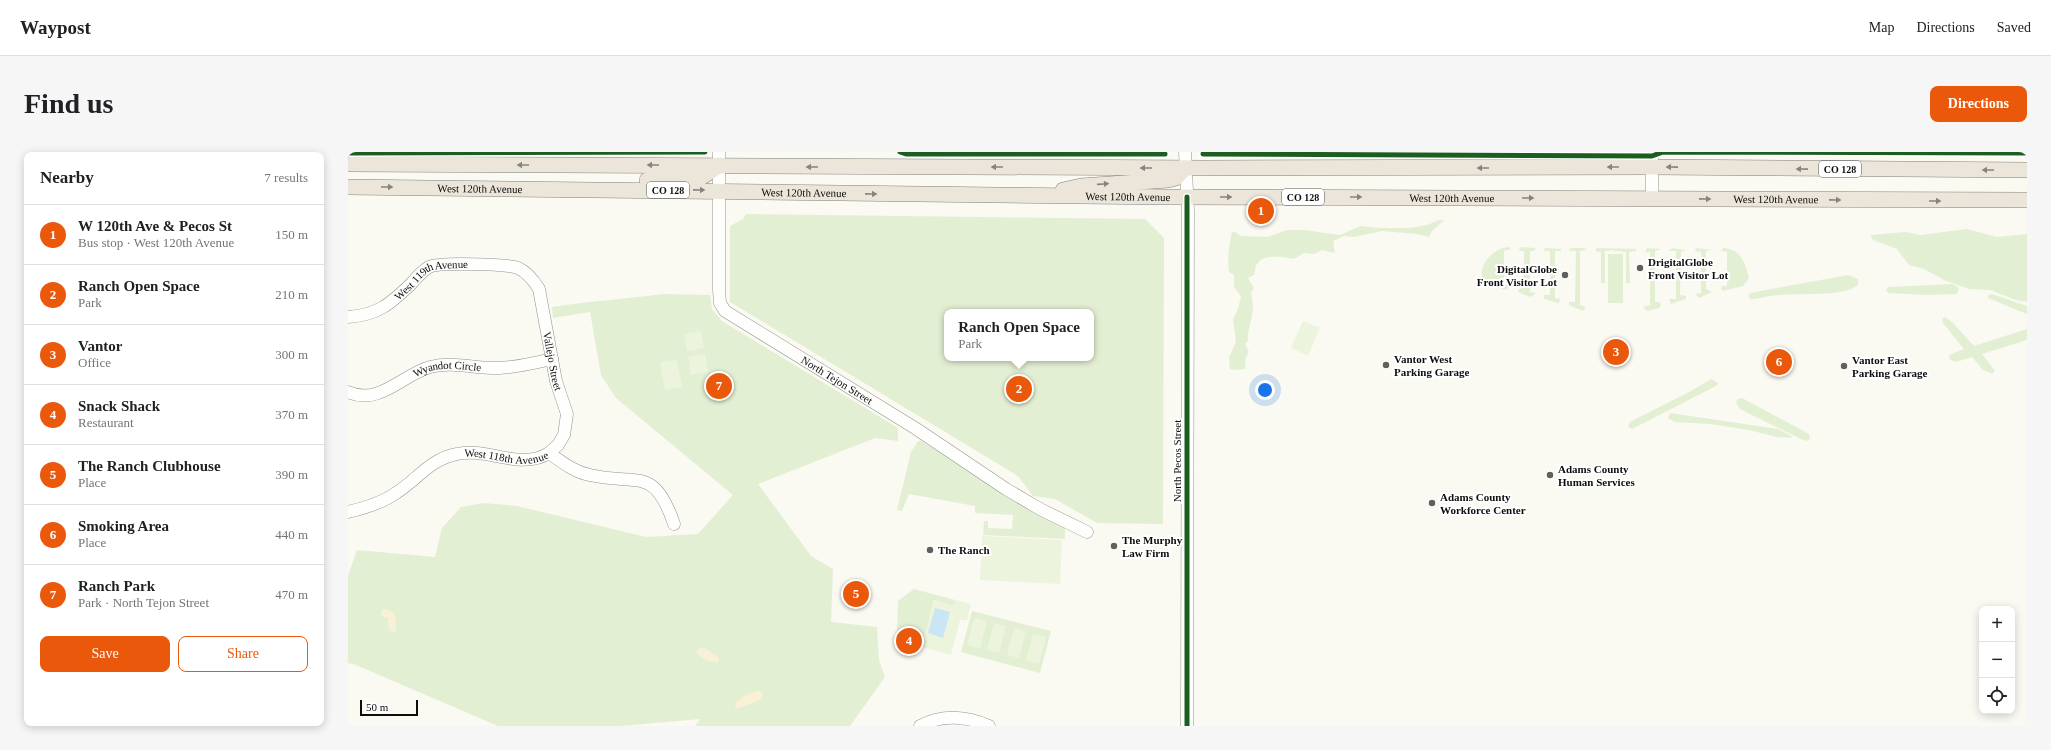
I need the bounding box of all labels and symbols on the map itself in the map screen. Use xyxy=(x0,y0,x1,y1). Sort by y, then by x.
road number: CO 128 xyxy=(1819,161,1861,177)
one-way arrow xyxy=(516,162,529,168)
one-way arrow xyxy=(646,162,659,168)
one-way arrow xyxy=(805,164,818,170)
one-way arrow xyxy=(990,164,1003,170)
one-way arrow xyxy=(1477,164,1489,171)
one-way arrow xyxy=(1606,164,1619,170)
one-way arrow xyxy=(1665,164,1678,170)
one-way arrow xyxy=(1139,165,1152,171)
one-way arrow xyxy=(1795,166,1808,172)
one-way arrow xyxy=(1981,167,1994,173)
one-way arrow xyxy=(1097,181,1109,188)
street label: West 120th Avenue xyxy=(437,182,523,195)
road number: CO 128 xyxy=(647,182,689,198)
one-way arrow xyxy=(381,184,394,190)
street label: West 120th Avenue xyxy=(761,186,847,199)
one-way arrow xyxy=(693,187,706,193)
road number: CO 128 xyxy=(1282,189,1324,205)
one-way arrow xyxy=(865,190,877,197)
street label: West 120th Avenue xyxy=(1085,190,1171,203)
street label: West 120th Avenue xyxy=(1409,192,1495,204)
street label: West 120th Avenue xyxy=(1733,193,1819,205)
one-way arrow xyxy=(1220,194,1233,200)
one-way arrow xyxy=(1350,194,1363,200)
one-way arrow xyxy=(1522,195,1535,201)
pin: 1 xyxy=(1248,196,1274,226)
one-way arrow xyxy=(1699,196,1712,202)
one-way arrow xyxy=(1829,197,1842,203)
one-way arrow xyxy=(1929,198,1942,204)
place label: DrigitalGlobe Front Visitor Lot xyxy=(1648,256,1729,281)
street label: West 119th Avenue xyxy=(392,258,468,302)
place label: DigitalGlobe Front Visitor Lot xyxy=(1477,263,1557,288)
marker: DrigitalGlobe Front Visitor Lot xyxy=(1635,263,1645,273)
marker: DigitalGlobe Front Visitor Lot xyxy=(1560,270,1570,280)
street label: Vallejo Street xyxy=(541,331,565,392)
pin: 3 xyxy=(1603,337,1629,367)
pin: 6 xyxy=(1766,347,1792,377)
street label: North Tejon Street xyxy=(799,353,875,406)
place label: Vantor West Parking Garage xyxy=(1394,353,1470,378)
place label: Vantor East Parking Garage xyxy=(1852,354,1928,379)
street label: Wyandot Circle xyxy=(411,359,482,379)
marker: Vantor West Parking Garage xyxy=(1381,360,1391,370)
marker: Vantor East Parking Garage xyxy=(1839,361,1849,371)
pin: 7 xyxy=(706,371,732,401)
pin: 2 xyxy=(1006,374,1032,404)
your location xyxy=(1255,380,1275,400)
street label: North Pecos Street xyxy=(1171,420,1183,502)
street label: West 118th Avenue xyxy=(464,447,550,466)
place label: Adams County Human Services xyxy=(1558,463,1635,488)
marker: Adams County Human Services xyxy=(1545,470,1555,480)
place label: Adams County Workforce Center xyxy=(1440,491,1526,516)
marker: Adams County Workforce Center xyxy=(1427,498,1437,508)
place label: The Murphy Law Firm xyxy=(1122,534,1183,559)
marker: The Murphy Law Firm xyxy=(1109,541,1119,551)
place label: The Ranch xyxy=(938,544,990,556)
marker: The Ranch xyxy=(925,545,935,555)
pin: 5 xyxy=(843,579,869,609)
pin: 4 xyxy=(896,626,922,656)
scale bar xyxy=(360,698,418,717)

